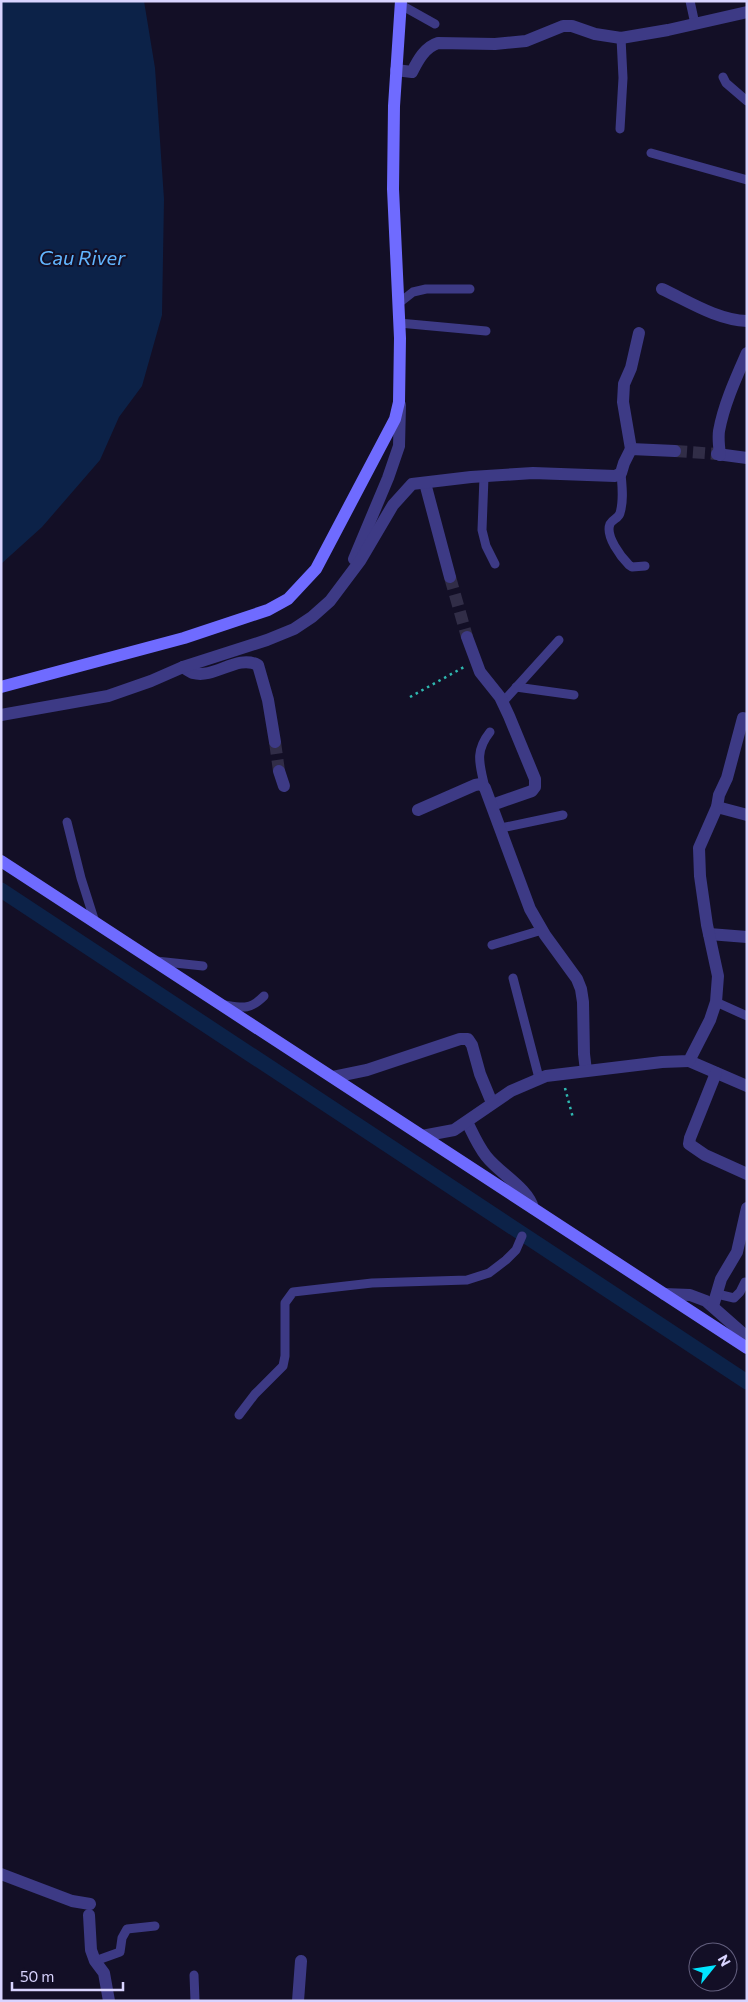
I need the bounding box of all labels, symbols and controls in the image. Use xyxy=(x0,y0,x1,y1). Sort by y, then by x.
water label: Cau River xyxy=(39,245,126,269)
north arrow xyxy=(688,1942,738,1992)
text: N xyxy=(715,1951,735,1969)
scale bar xyxy=(12,1960,124,1992)
text: 50 m xyxy=(20,1967,54,1985)

